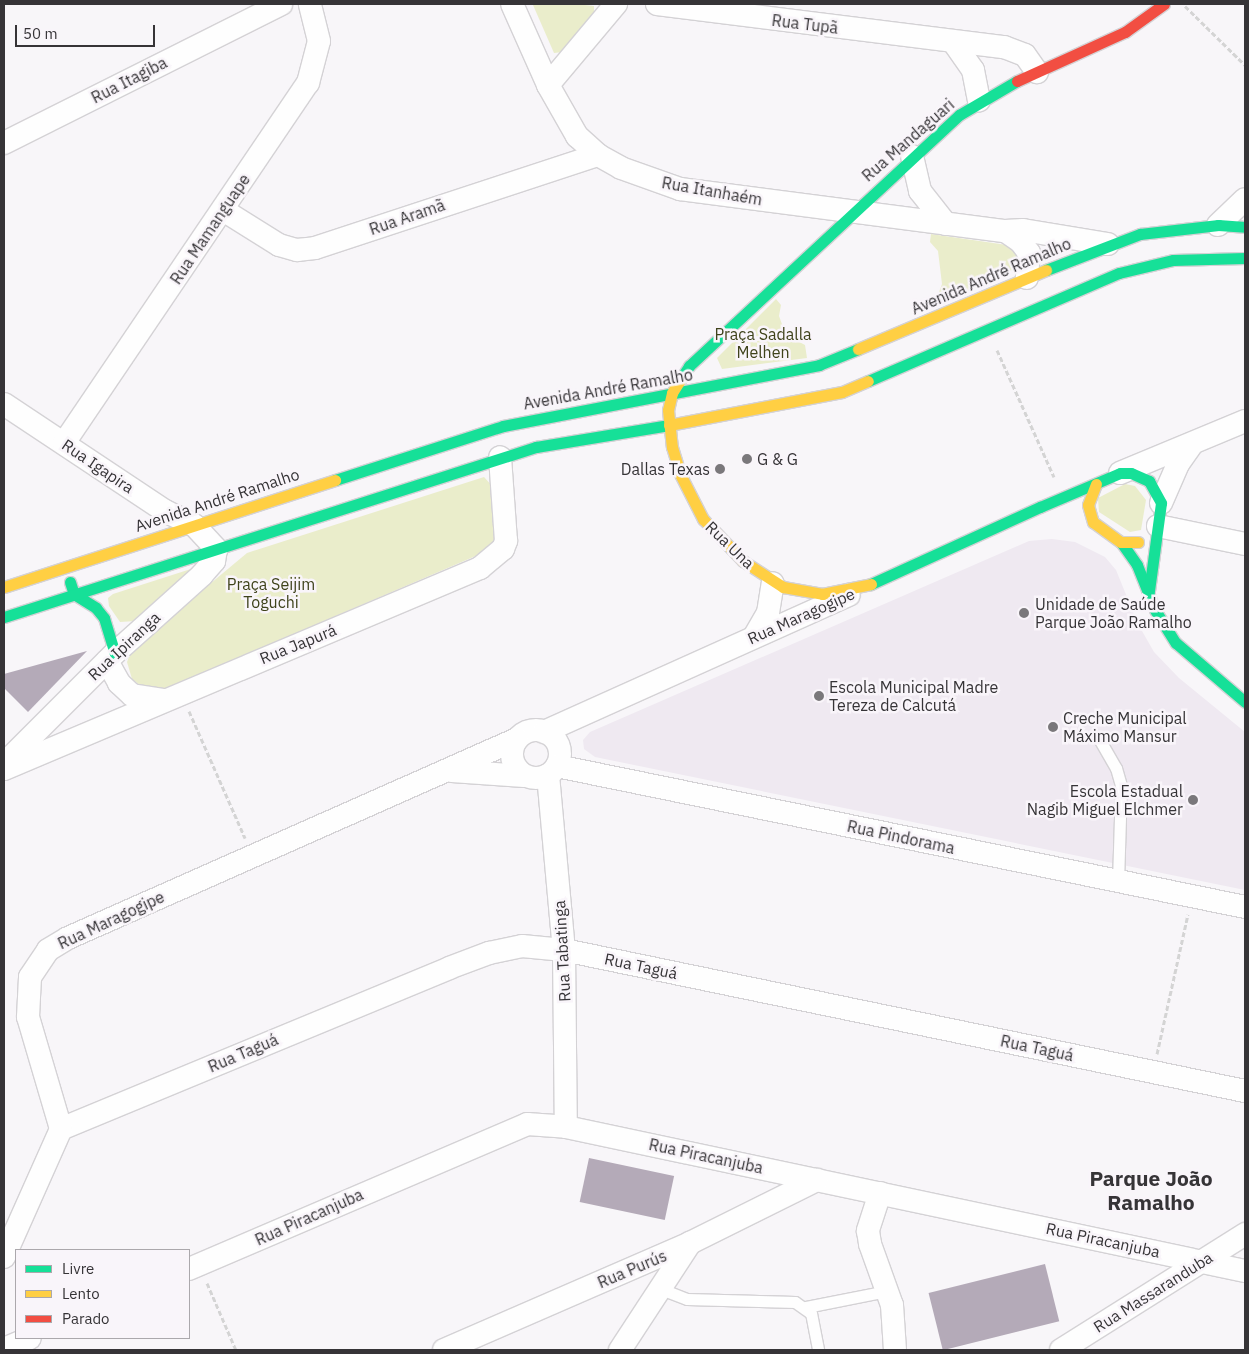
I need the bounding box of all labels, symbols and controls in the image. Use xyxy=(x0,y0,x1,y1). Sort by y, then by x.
street label: Rua Tupã xyxy=(771,10,839,38)
scale bar xyxy=(18,15,158,47)
text: 50 m xyxy=(23,24,58,43)
street label: Rua Itagiba xyxy=(88,53,170,107)
street label: Rua Mandaguari xyxy=(858,95,958,185)
street label: Rua Mamanguape xyxy=(166,170,254,288)
street label: Rua Itanhaém xyxy=(660,173,764,209)
street label: Rua Aramã xyxy=(367,195,447,239)
street label: Avenida André Ramalho xyxy=(908,234,1074,318)
park label: Praça Sadalla Melhen xyxy=(714,324,812,362)
street label: Avenida André Ramalho xyxy=(522,365,694,413)
street label: Rua Igapira xyxy=(58,435,138,497)
place label: G & G xyxy=(757,449,798,469)
marker: G & G xyxy=(741,453,753,465)
place label: Dallas Texas xyxy=(621,459,710,479)
marker: Dallas Texas xyxy=(714,463,726,475)
street label: Avenida André Ramalho xyxy=(132,464,302,536)
street label: Rua Una xyxy=(702,517,758,573)
park label: Praça Seijim Toguchi xyxy=(227,574,315,612)
street label: Rua Maragogipe xyxy=(744,584,858,648)
place label: Unidade de Saúde Parque João Ramalho xyxy=(1035,594,1192,632)
marker: Unidade de Saúde Parque João Ramalho xyxy=(1017,606,1031,620)
street label: Rua Ipiranga xyxy=(84,608,164,684)
street label: Rua Japurá xyxy=(257,620,339,668)
place label: Escola Municipal Madre Tereza de Calcutá xyxy=(829,677,998,715)
marker: Escola Municipal Madre Tereza de Calcutá xyxy=(813,690,825,702)
place label: Creche Municipal Máximo Mansur xyxy=(1063,708,1187,746)
marker: Creche Municipal Máximo Mansur xyxy=(1047,721,1059,733)
place label: Escola Estadual Nagib Miguel Elchmer xyxy=(1027,781,1183,819)
marker: Escola Estadual Nagib Miguel Elchmer xyxy=(1187,794,1199,806)
street label: Rua Pindorama xyxy=(845,816,957,858)
street label: Rua Maragogipe xyxy=(55,887,167,953)
street label: Rua Tabatinga xyxy=(550,900,574,1002)
street label: Rua Taguá xyxy=(603,949,679,983)
street label: Rua Taguá xyxy=(205,1030,281,1076)
street label: Rua Taguá xyxy=(999,1031,1075,1065)
street label: Rua Piracanjuba xyxy=(647,1135,765,1177)
district label: Parque João Ramalho xyxy=(1089,1165,1213,1215)
street label: Rua Piracanjuba xyxy=(252,1185,366,1249)
street label: Rua Piracanjuba xyxy=(1044,1219,1162,1261)
street label: Rua Purús xyxy=(595,1246,669,1292)
street label: Rua Massaranduba xyxy=(1090,1248,1216,1336)
legend xyxy=(15,1249,190,1339)
text: Livre xyxy=(62,1259,94,1278)
text: Lento xyxy=(62,1284,100,1303)
text: Parado xyxy=(62,1309,110,1328)

